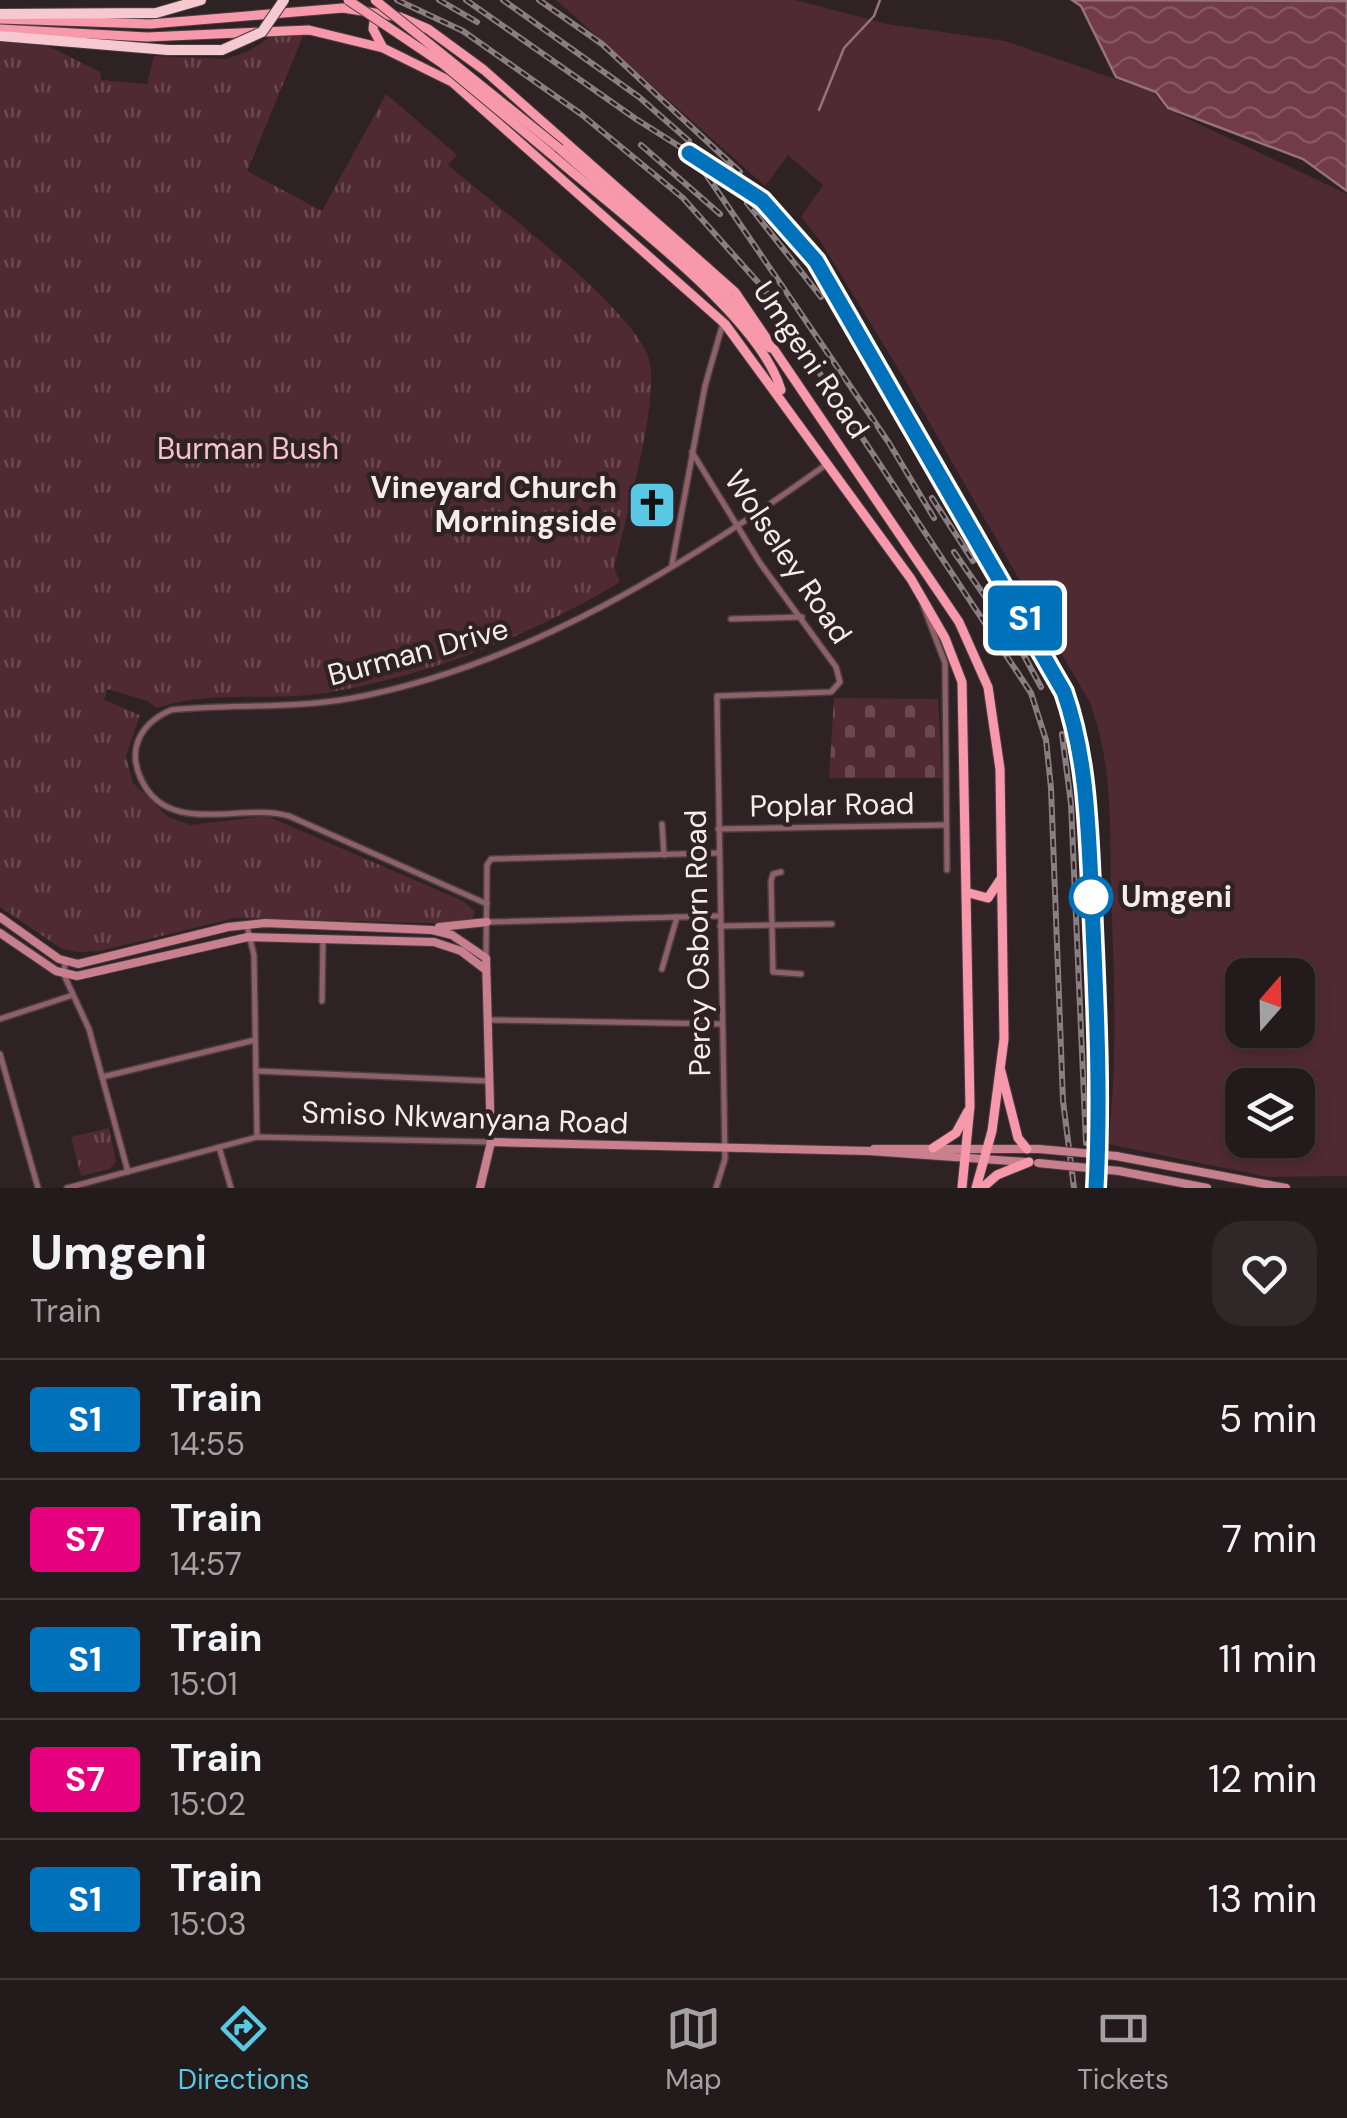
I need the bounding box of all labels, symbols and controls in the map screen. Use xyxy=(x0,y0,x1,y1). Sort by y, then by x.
street label: Umgeni Road xyxy=(744,273,878,446)
park label: Burman Bush xyxy=(157,429,339,468)
street label: Wolseley Road xyxy=(716,462,861,651)
place label: Vineyard Church Morningside xyxy=(371,468,617,541)
church icon: Vineyard Church Morningside xyxy=(626,479,678,531)
line badge: S1 xyxy=(980,586,1070,650)
text: S1 xyxy=(1008,595,1042,641)
street label: Burman Drive xyxy=(323,609,513,694)
street label: Poplar Road xyxy=(749,784,915,825)
street label: Percy Osborn Road xyxy=(676,809,719,1077)
marker: Umgeni xyxy=(1070,876,1112,918)
place label: Umgeni xyxy=(1121,877,1232,916)
north arrow xyxy=(1225,958,1315,1048)
map controls xyxy=(1225,958,1315,1158)
button: layers xyxy=(1225,1068,1315,1158)
street label: Smiso Nkwanyana Road xyxy=(301,1092,629,1143)
text: Umgeni xyxy=(30,1221,207,1284)
button: heart xyxy=(1212,1221,1317,1326)
text: Train xyxy=(30,1290,101,1332)
text: Train xyxy=(170,1373,263,1423)
text: 5 min xyxy=(1219,1394,1317,1444)
text: S1 xyxy=(68,1396,102,1442)
text: 14:55 xyxy=(170,1423,245,1465)
text: Train xyxy=(170,1493,263,1543)
text: 7 min xyxy=(1222,1514,1317,1564)
text: S7 xyxy=(65,1516,105,1562)
text: 14:57 xyxy=(170,1543,242,1585)
text: Train xyxy=(170,1613,263,1663)
text: 11 min xyxy=(1218,1634,1317,1684)
text: S1 xyxy=(68,1636,102,1682)
text: 15:01 xyxy=(170,1663,238,1705)
text: Train xyxy=(170,1733,263,1783)
text: 12 min xyxy=(1208,1754,1317,1804)
text: S7 xyxy=(65,1756,105,1802)
text: 15:02 xyxy=(170,1783,246,1825)
text: Train xyxy=(170,1853,263,1903)
text: 13 min xyxy=(1208,1874,1317,1924)
text: S1 xyxy=(68,1876,102,1922)
text: 15:03 xyxy=(170,1903,247,1945)
tab: Directions xyxy=(178,2001,310,2098)
tab: Map xyxy=(665,2001,722,2098)
tab: Tickets xyxy=(1077,2001,1169,2098)

